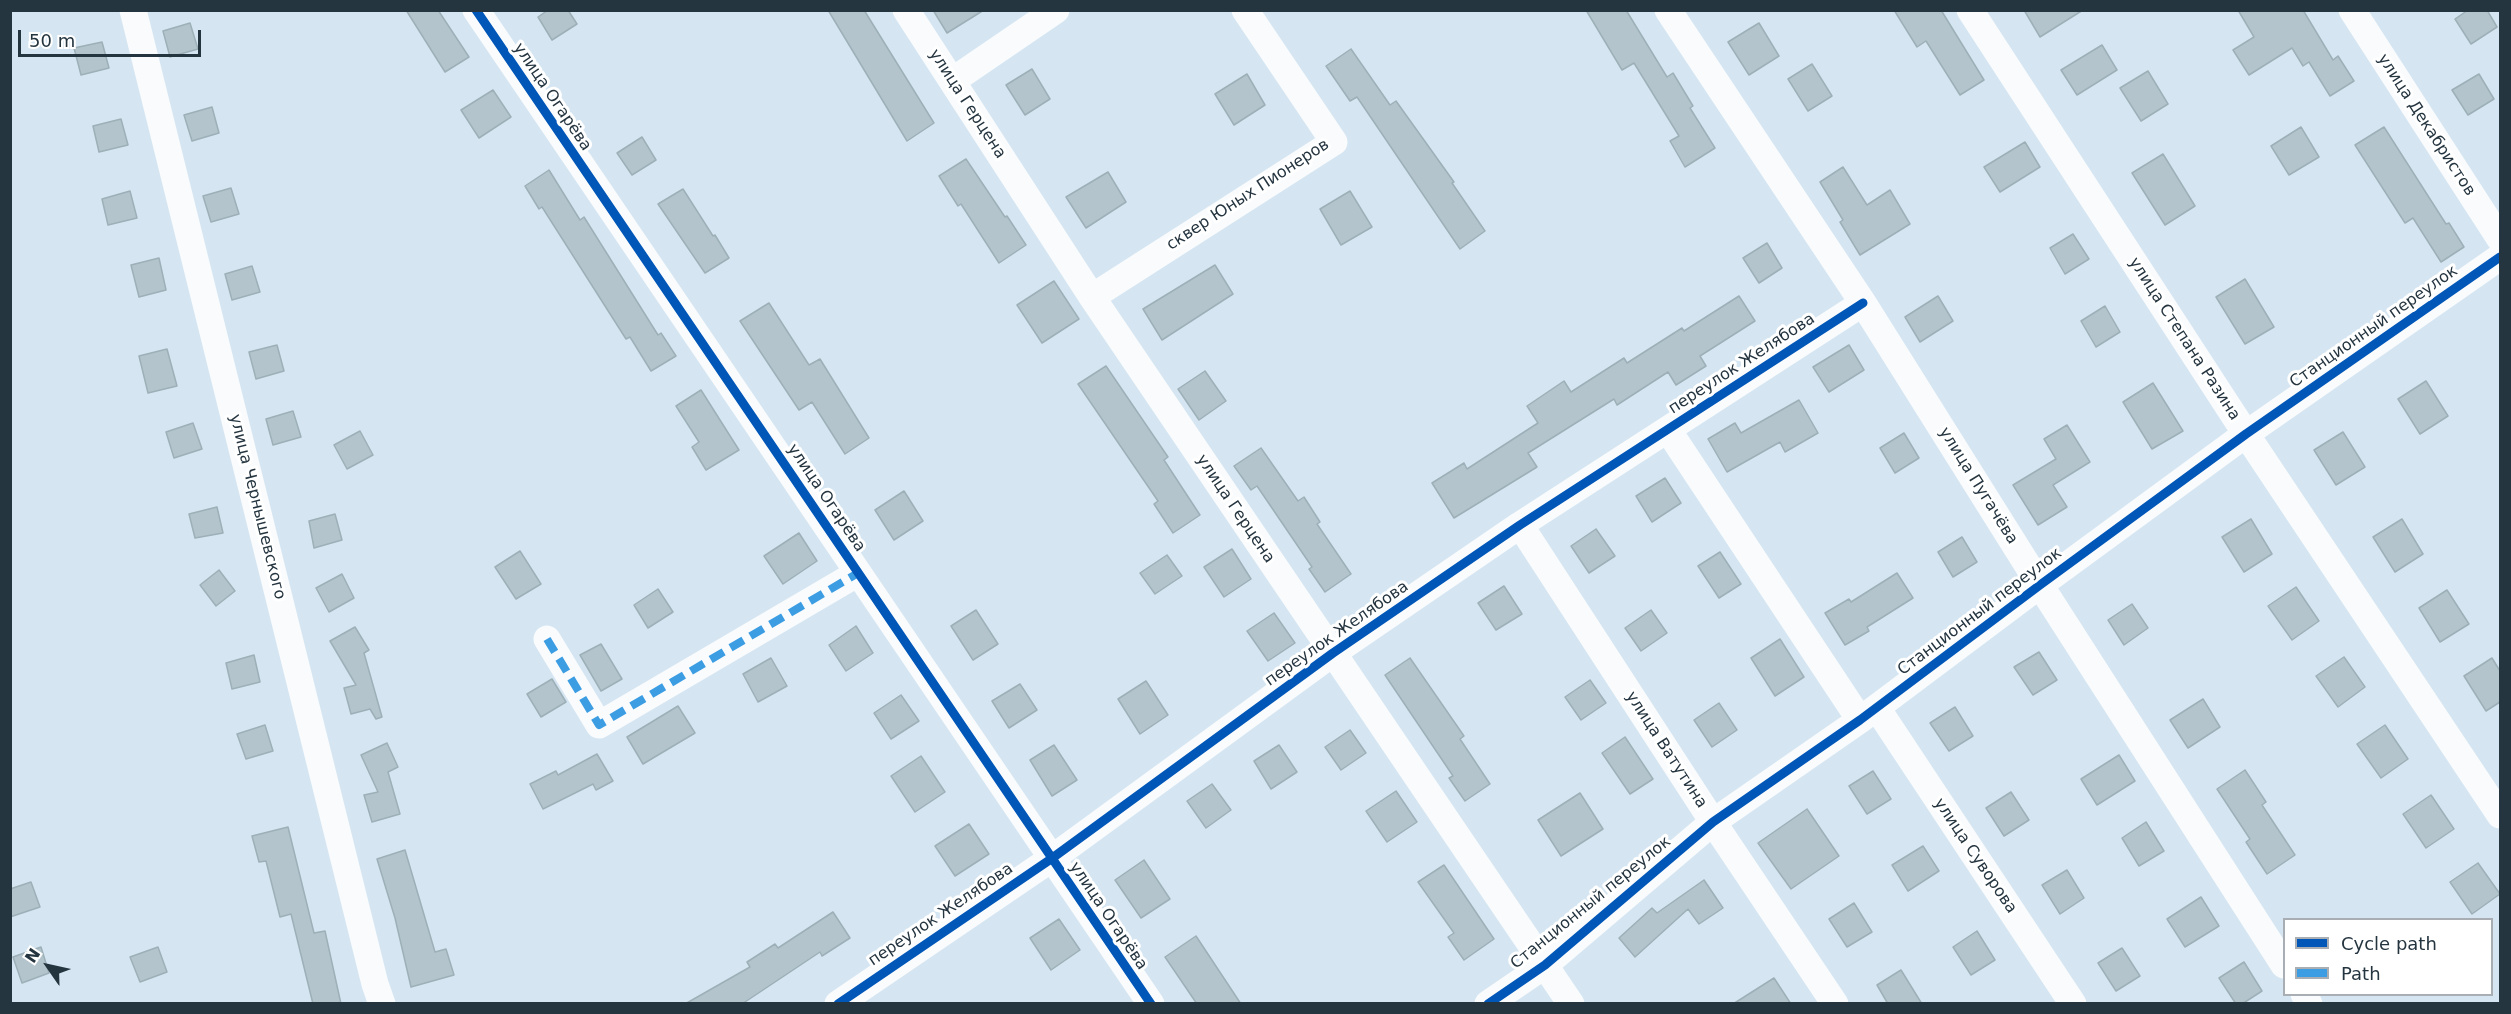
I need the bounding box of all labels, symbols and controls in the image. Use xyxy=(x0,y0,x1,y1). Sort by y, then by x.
scale bar xyxy=(21,18,204,56)
text: 50 m xyxy=(29,30,75,51)
street label: улица Огарёва xyxy=(509,39,595,155)
street label: улица Герцена xyxy=(924,46,1010,162)
street label: улица Декабристов xyxy=(2373,50,2479,200)
street label: сквер Юных Пионеров xyxy=(1163,135,1333,255)
street label: улица Степана Разина xyxy=(2124,254,2244,424)
street label: Станционный переулок xyxy=(2286,262,2462,392)
street label: переулок Желябова xyxy=(1665,310,1819,418)
street label: улица Чернышевского xyxy=(225,412,289,602)
street label: улица Пугачёва xyxy=(1934,424,2022,548)
street label: улица Огарёва xyxy=(783,440,869,556)
street label: улица Герцена xyxy=(1192,451,1278,567)
street label: Станционный переулок xyxy=(1894,544,2066,680)
street label: переулок Желябова xyxy=(1262,577,1412,691)
street label: улица Ватутина xyxy=(1621,688,1711,812)
street label: улица Суворова xyxy=(1929,795,2021,917)
street label: Станционный переулок xyxy=(1507,833,1675,973)
street label: улица Огарёва xyxy=(1065,858,1151,974)
street label: переулок Желябова xyxy=(865,859,1017,971)
legend xyxy=(2283,918,2493,996)
text: Cycle path xyxy=(2341,933,2437,954)
north arrow xyxy=(18,936,78,996)
text: N xyxy=(21,945,44,967)
text: Path xyxy=(2341,963,2381,984)

